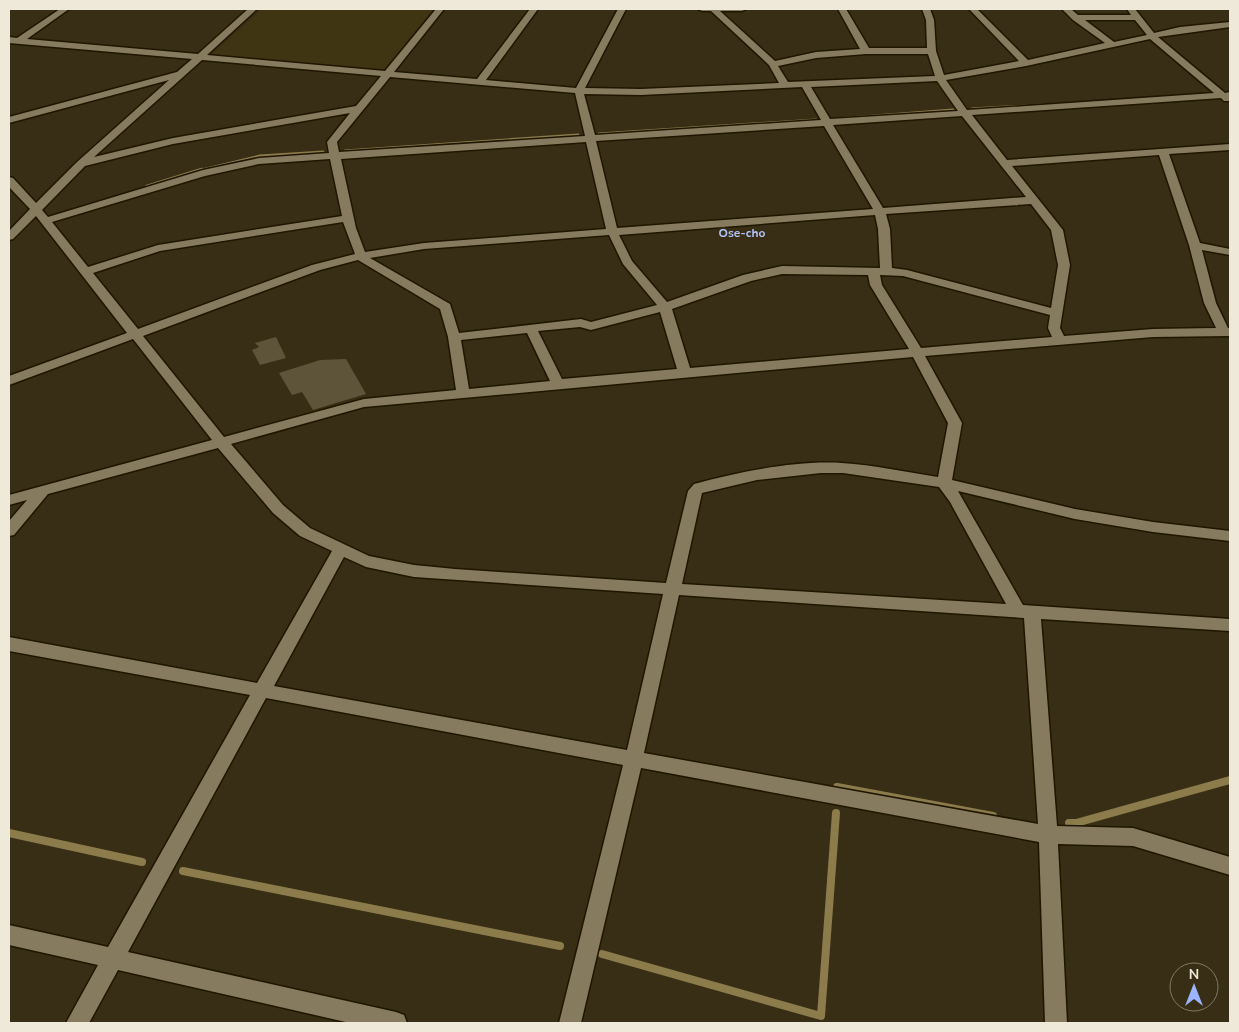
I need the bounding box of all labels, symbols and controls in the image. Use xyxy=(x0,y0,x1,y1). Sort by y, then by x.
district label: Ose-cho xyxy=(719,225,766,241)
north arrow xyxy=(1169,962,1219,1012)
text: N xyxy=(1189,965,1199,984)

